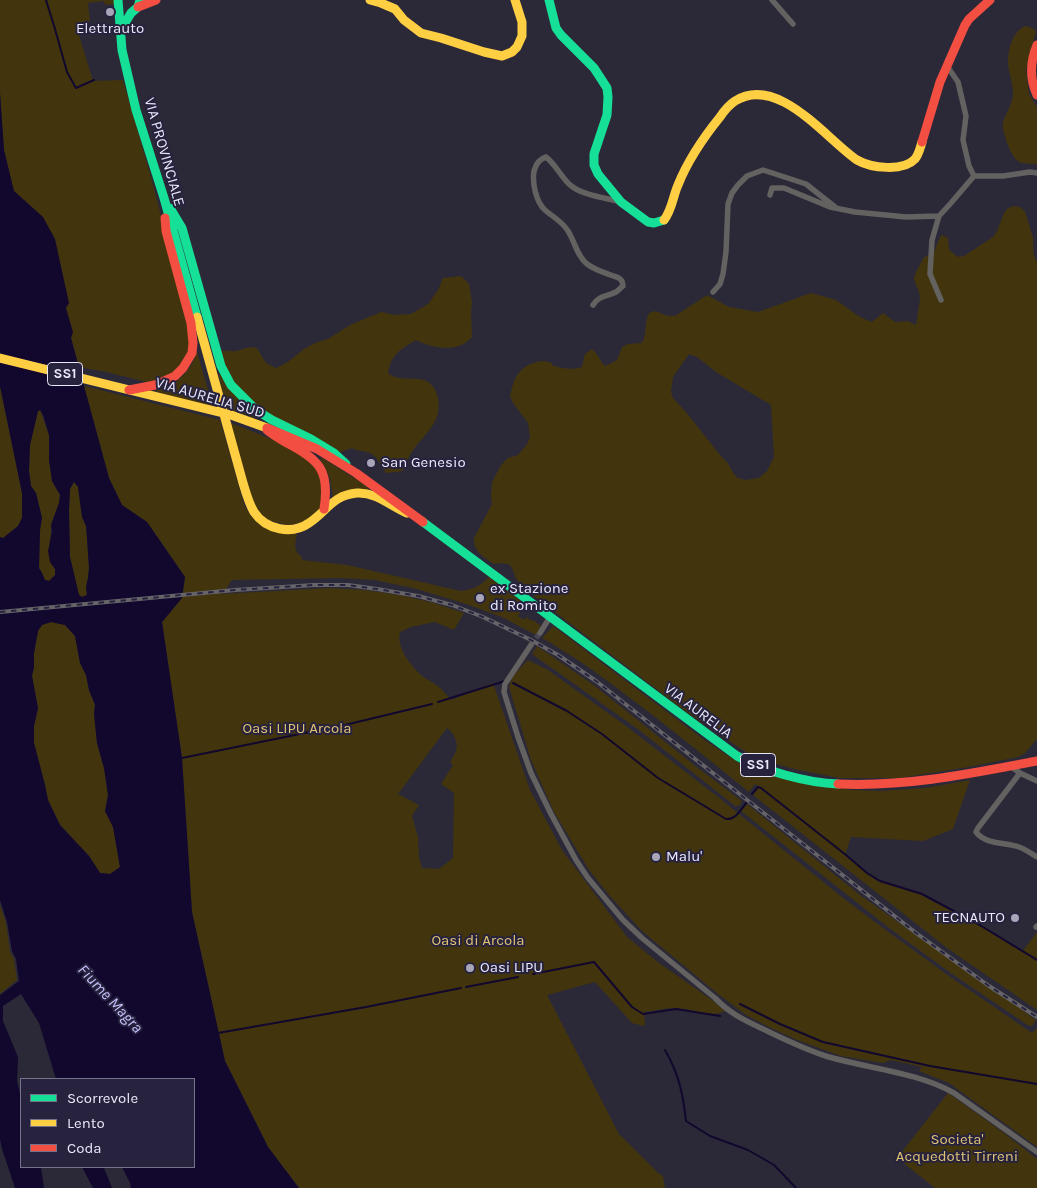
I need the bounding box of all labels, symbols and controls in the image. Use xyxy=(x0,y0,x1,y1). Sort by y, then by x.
marker: Elettrauto xyxy=(104,6,116,18)
place label: Elettrauto xyxy=(76,20,144,38)
street label: VIA PROVINCIALE xyxy=(140,96,188,208)
road number: SS1 xyxy=(48,362,82,386)
street label: VIA AURELIA SUD xyxy=(153,374,267,422)
place label: San Genesio xyxy=(381,454,466,472)
marker: San Genesio xyxy=(365,457,377,469)
place label: ex Stazione di Romito xyxy=(490,580,568,615)
marker: ex Stazione di Romito xyxy=(474,592,486,604)
street label: VIA AURELIA xyxy=(660,680,736,742)
park label: Oasi LIPU Arcola xyxy=(242,720,352,738)
road number: SS1 xyxy=(740,754,776,776)
place label: Malu' xyxy=(666,848,702,866)
marker: Malu' xyxy=(650,851,662,863)
place label: TECNAUTO xyxy=(934,909,1005,927)
marker: TECNAUTO xyxy=(1009,912,1021,924)
park label: Oasi di Arcola xyxy=(431,932,525,950)
place label: Oasi LIPU xyxy=(480,959,543,977)
water label: Fiume Magra xyxy=(73,961,147,1037)
marker: Oasi LIPU xyxy=(464,962,476,974)
legend xyxy=(20,1078,195,1168)
text: Scorrevole xyxy=(67,1089,138,1107)
text: Lento xyxy=(67,1114,105,1132)
park label: Societa' Acquedotti Tirreni xyxy=(896,1131,1018,1166)
text: Coda xyxy=(67,1139,102,1157)

